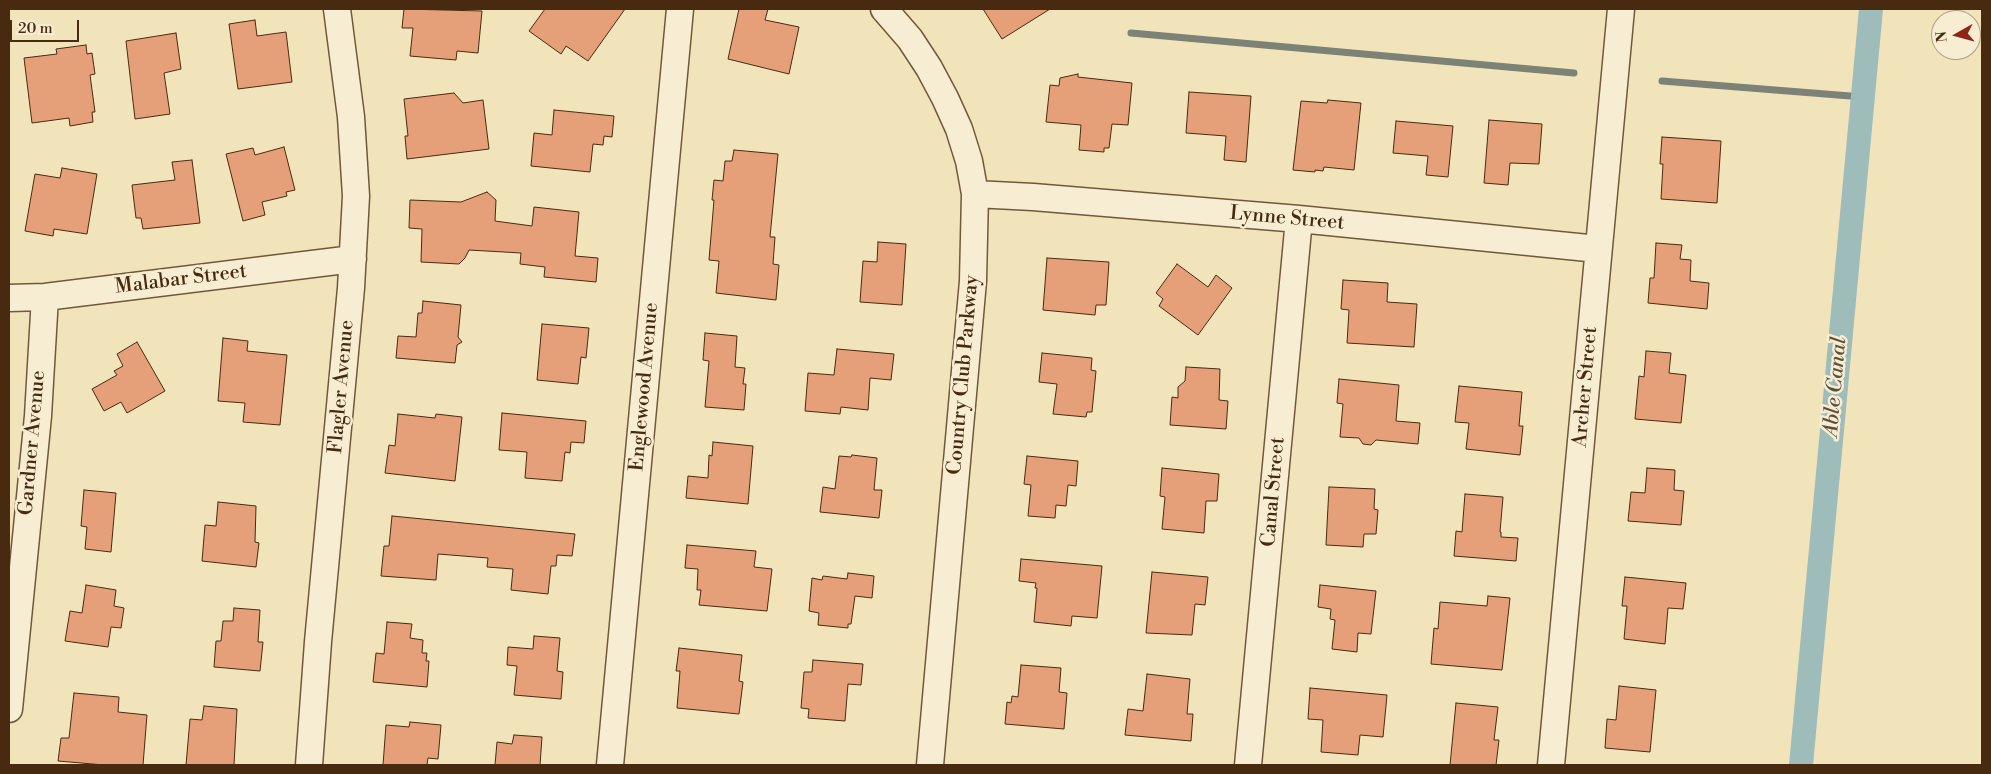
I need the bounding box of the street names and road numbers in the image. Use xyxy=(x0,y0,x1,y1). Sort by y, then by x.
street label: Lynne Street xyxy=(1229,202,1345,236)
street label: Malabar Street xyxy=(114,260,248,300)
street label: Country Club Parkway xyxy=(943,274,985,476)
street label: Englewood Avenue xyxy=(626,301,664,473)
street label: Flagler Avenue xyxy=(324,319,360,455)
street label: Archer Street xyxy=(1569,326,1603,448)
street label: Gardner Avenue xyxy=(15,370,51,516)
street label: Canal Street xyxy=(1257,436,1291,548)

